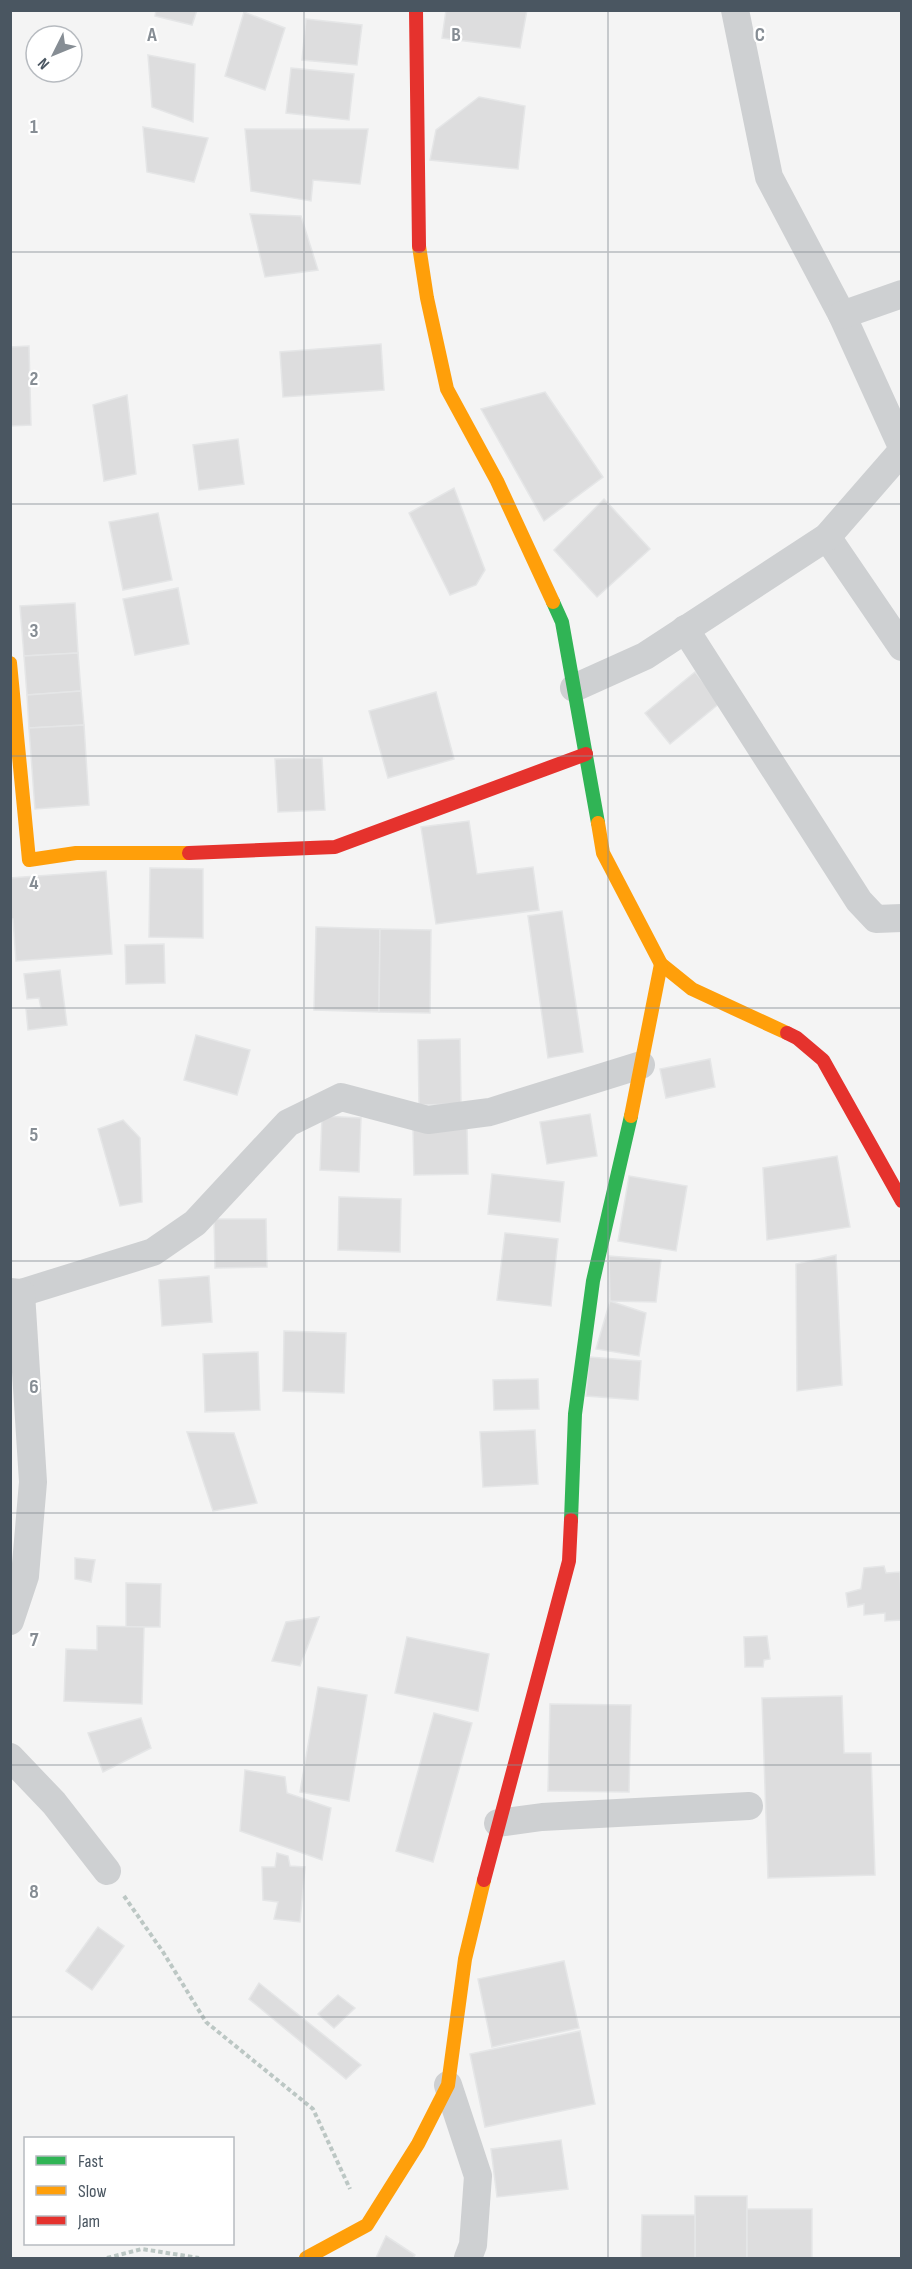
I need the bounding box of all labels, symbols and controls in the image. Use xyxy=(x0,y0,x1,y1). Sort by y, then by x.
text: A xyxy=(146,23,157,47)
text: B xyxy=(451,23,461,47)
text: C xyxy=(755,23,765,47)
north arrow xyxy=(24,24,84,84)
text: N xyxy=(34,54,54,73)
text: 1 xyxy=(30,115,38,139)
text: 2 xyxy=(30,367,38,391)
text: 3 xyxy=(30,619,39,643)
text: 4 xyxy=(29,871,39,895)
text: 5 xyxy=(30,1123,39,1147)
text: 6 xyxy=(29,1375,39,1399)
text: 7 xyxy=(30,1628,39,1652)
text: 8 xyxy=(29,1880,39,1904)
legend xyxy=(24,2137,234,2245)
text: Fast xyxy=(78,2151,104,2172)
text: Slow xyxy=(78,2181,107,2202)
text: Jam xyxy=(77,2211,100,2232)

